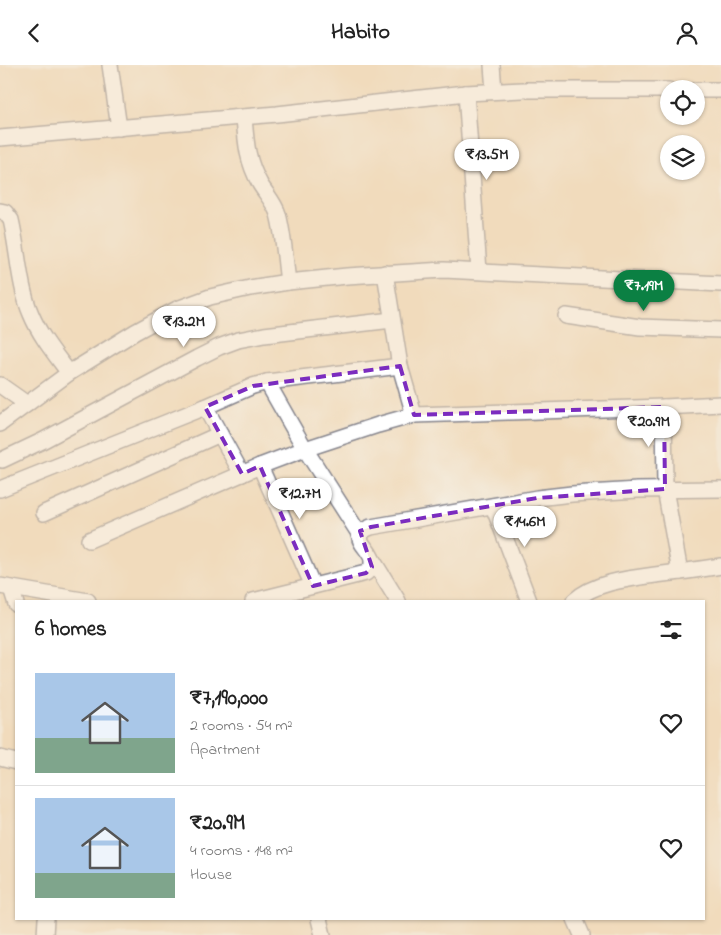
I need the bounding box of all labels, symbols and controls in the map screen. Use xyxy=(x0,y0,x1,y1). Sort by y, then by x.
text: Habito xyxy=(331,17,390,49)
icon: back xyxy=(20,19,48,47)
icon: person xyxy=(673,19,701,47)
map controls xyxy=(660,80,705,180)
button: locate xyxy=(660,80,705,125)
button: layers xyxy=(660,135,705,180)
pin: ₹13.5M xyxy=(446,139,528,181)
text: ₹13.5M xyxy=(465,143,509,167)
pin: ₹7.19M xyxy=(603,269,685,312)
text: ₹7.19M xyxy=(624,274,664,298)
pin: ₹13.2M xyxy=(143,305,225,348)
text: ₹13.2M xyxy=(163,310,205,334)
pin: ₹20.9M xyxy=(608,405,690,448)
text: ₹20.9M xyxy=(628,410,670,434)
pin: ₹12.7M xyxy=(259,477,341,520)
text: ₹12.7M xyxy=(279,482,321,506)
pin: ₹14.6M xyxy=(484,505,566,548)
text: ₹14.6M xyxy=(504,510,546,534)
text: 6 homes xyxy=(35,615,107,645)
icon: filters xyxy=(657,616,685,644)
text: ₹7,190,000 xyxy=(190,684,268,714)
icon: home xyxy=(75,693,135,753)
icon: heart xyxy=(657,709,685,737)
text: 2 rooms · 54 m² xyxy=(190,714,292,738)
text: Apartment xyxy=(190,738,260,762)
text: ₹20.9M xyxy=(190,809,245,839)
icon: home xyxy=(75,818,135,878)
icon: heart xyxy=(657,834,685,862)
text: 4 rooms · 148 m² xyxy=(190,839,293,863)
text: House xyxy=(190,863,232,887)

